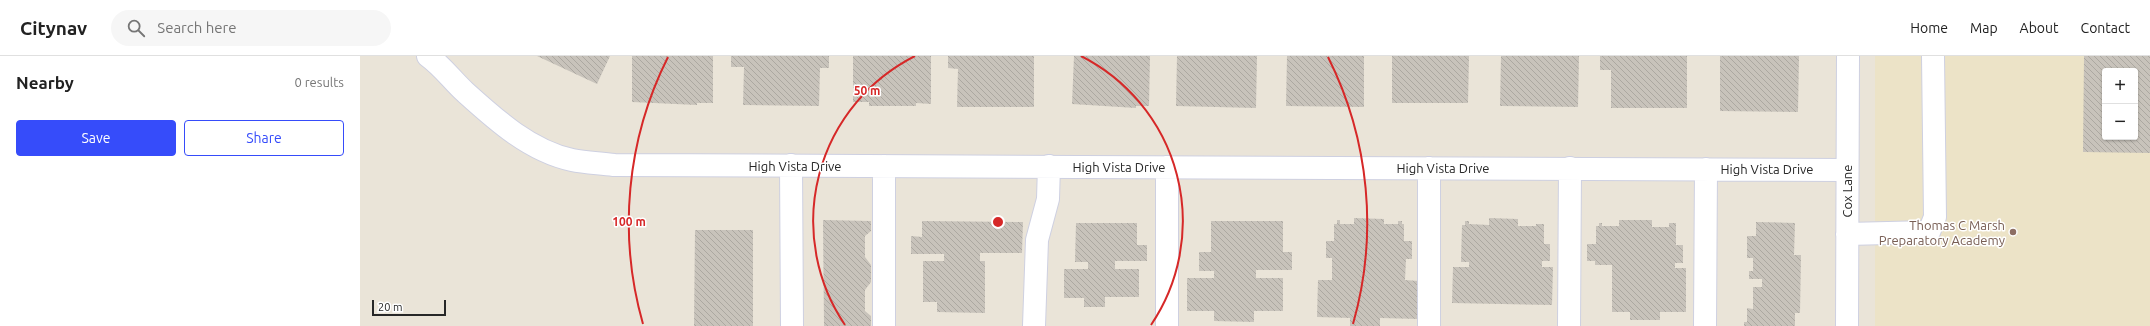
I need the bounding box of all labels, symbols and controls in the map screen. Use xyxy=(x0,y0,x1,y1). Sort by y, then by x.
search box xyxy=(111,10,391,46)
text: Citynav xyxy=(20,17,87,39)
icon: search xyxy=(125,17,147,39)
text: Search here xyxy=(157,19,237,36)
text: Home xyxy=(1910,20,1948,36)
text: Map xyxy=(1970,20,1998,36)
text: About xyxy=(2020,20,2059,36)
text: Contact xyxy=(2081,20,2130,36)
map controls xyxy=(2102,68,2138,140)
button: + xyxy=(2102,68,2138,104)
text: Nearby xyxy=(16,73,74,92)
text: 0 results xyxy=(294,75,344,89)
text: 50 m xyxy=(854,84,880,97)
button: − xyxy=(2102,104,2138,140)
button: Save xyxy=(16,120,176,156)
button: Share xyxy=(184,120,344,156)
street label: High Vista Drive xyxy=(748,159,842,173)
street label: High Vista Drive xyxy=(1072,160,1166,174)
street label: High Vista Drive xyxy=(1396,161,1490,175)
street label: High Vista Drive xyxy=(1720,162,1814,176)
street label: Cox Lane xyxy=(1840,165,1854,217)
text: 100 m xyxy=(612,215,646,228)
centre of rings xyxy=(991,215,1005,229)
place label: Thomas C Marsh Preparatory Academy xyxy=(1879,218,2005,247)
marker: Thomas C Marsh Preparatory Academy xyxy=(2008,227,2018,237)
scale bar xyxy=(372,298,446,317)
text: 20 m xyxy=(378,301,402,313)

